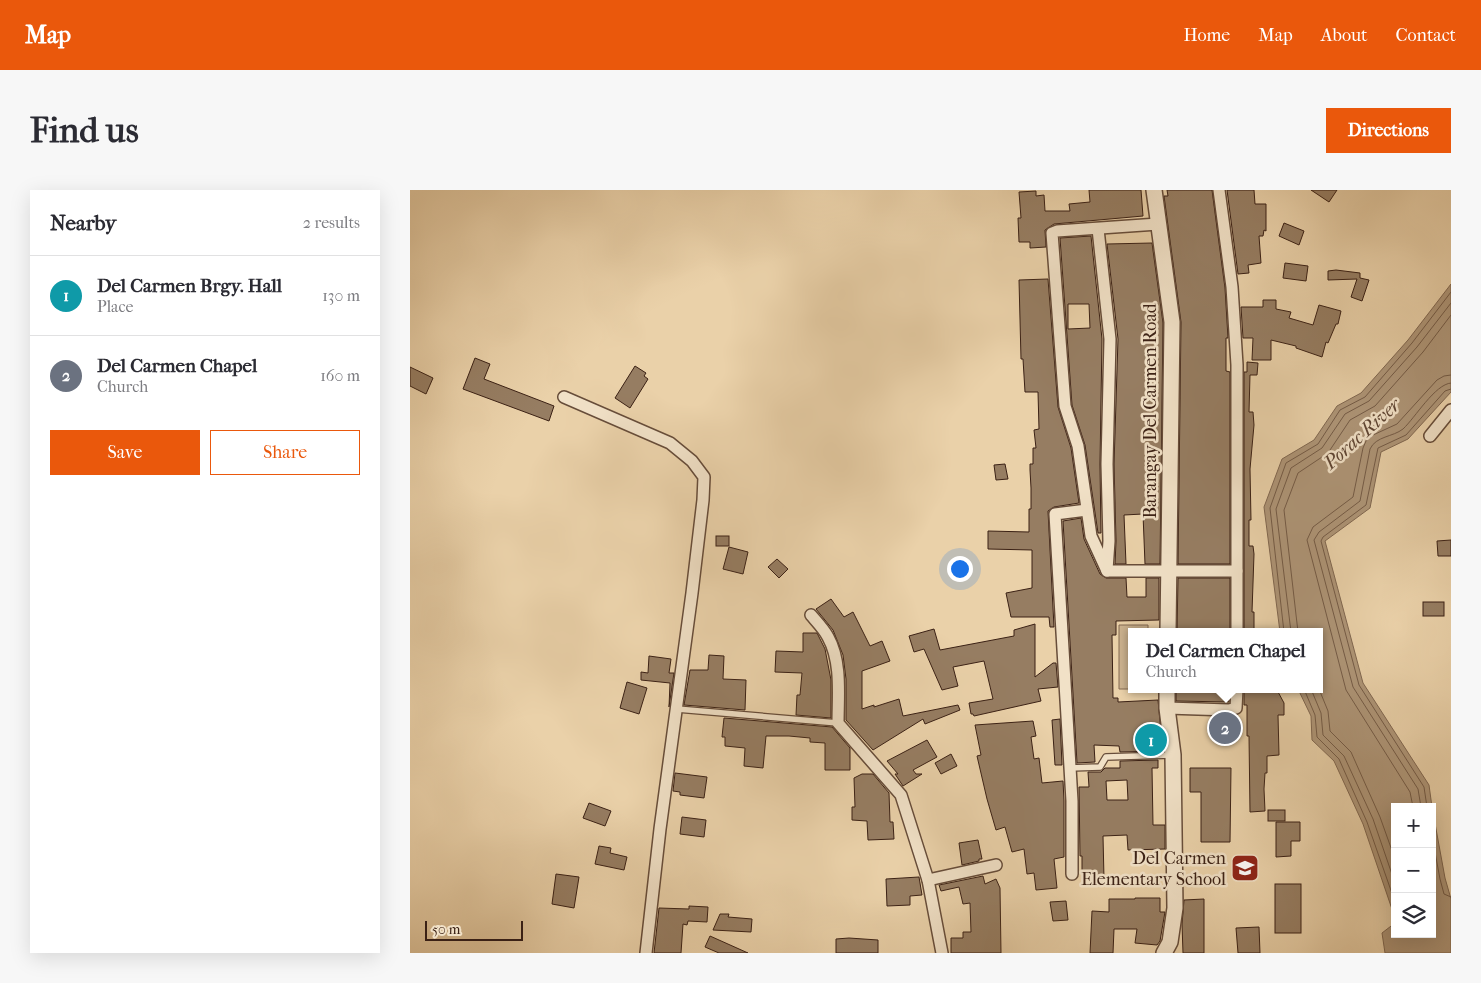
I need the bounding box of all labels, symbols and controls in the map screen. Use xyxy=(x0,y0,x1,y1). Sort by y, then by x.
text: Map xyxy=(25,21,71,49)
text: Home xyxy=(1183,25,1230,46)
text: Map xyxy=(1258,25,1293,46)
text: About xyxy=(1321,25,1367,46)
text: Contact xyxy=(1395,25,1456,46)
button: Directions xyxy=(1326,108,1451,153)
text: Find us xyxy=(30,110,139,151)
text: Nearby xyxy=(50,211,116,235)
text: 2 results xyxy=(303,213,360,232)
text: Del Carmen Brgy. Hall xyxy=(97,275,282,297)
text: 1 xyxy=(63,286,69,305)
text: 130 m xyxy=(322,286,360,305)
text: Place xyxy=(97,297,133,316)
street label: Barangay Del Carmen Road xyxy=(1140,303,1161,519)
text: Del Carmen Chapel xyxy=(97,355,257,377)
text: 2 xyxy=(62,366,70,385)
text: 160 m xyxy=(320,366,360,385)
text: Church xyxy=(97,377,148,396)
water label: Porac River xyxy=(1319,393,1406,475)
button: Save xyxy=(50,430,200,475)
button: Share xyxy=(210,430,360,475)
your location xyxy=(947,556,973,582)
popup xyxy=(1128,628,1323,693)
text: Del Carmen Chapel xyxy=(1145,640,1306,662)
text: Church xyxy=(1145,662,1197,681)
pin: 2 xyxy=(1209,709,1241,747)
pin: 1 xyxy=(1135,721,1167,759)
map controls xyxy=(1391,803,1436,938)
button: + xyxy=(1391,803,1436,848)
place label: Del Carmen Elementary School xyxy=(1081,848,1227,890)
button: − xyxy=(1391,848,1436,893)
school or university icon: Del Carmen Elementary School xyxy=(1230,853,1260,883)
button: layers xyxy=(1391,893,1436,938)
scale bar xyxy=(425,918,522,941)
text: 50 m xyxy=(432,921,460,938)

